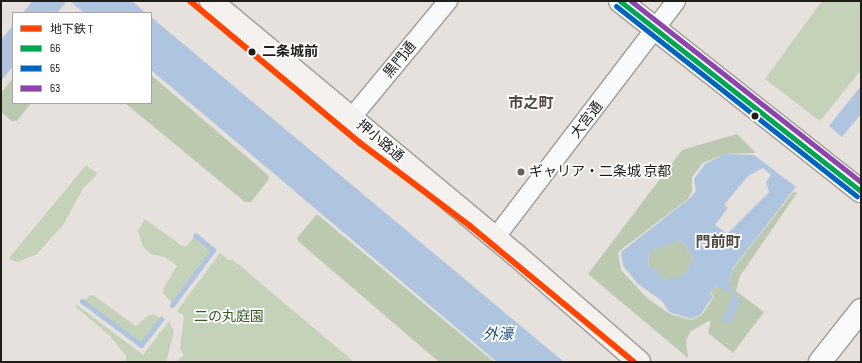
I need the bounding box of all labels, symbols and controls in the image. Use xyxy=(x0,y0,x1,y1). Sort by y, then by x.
legend xyxy=(12,12,152,104)
text: 地下鉄 T xyxy=(50,22,93,37)
street label: 黒門通 xyxy=(380,38,420,82)
text: 66 xyxy=(50,41,61,56)
place label: 二条城前 xyxy=(262,44,318,60)
marker: 二条城前 xyxy=(245,45,259,59)
text: 65 xyxy=(50,61,60,76)
text: 63 xyxy=(50,81,60,96)
district label: 市之町 xyxy=(509,95,553,113)
street label: 大宮通 xyxy=(567,98,607,142)
unlabelled marker xyxy=(750,111,760,121)
street label: 押小路通 xyxy=(353,117,407,165)
place label: ギャリア・二条城 京都 xyxy=(529,164,671,180)
marker: ギャリア・二条城 京都 xyxy=(516,167,526,177)
district label: 門前町 xyxy=(696,234,740,252)
park label: 二の丸庭園 xyxy=(194,309,264,325)
water label: 外濠 xyxy=(483,326,513,344)

